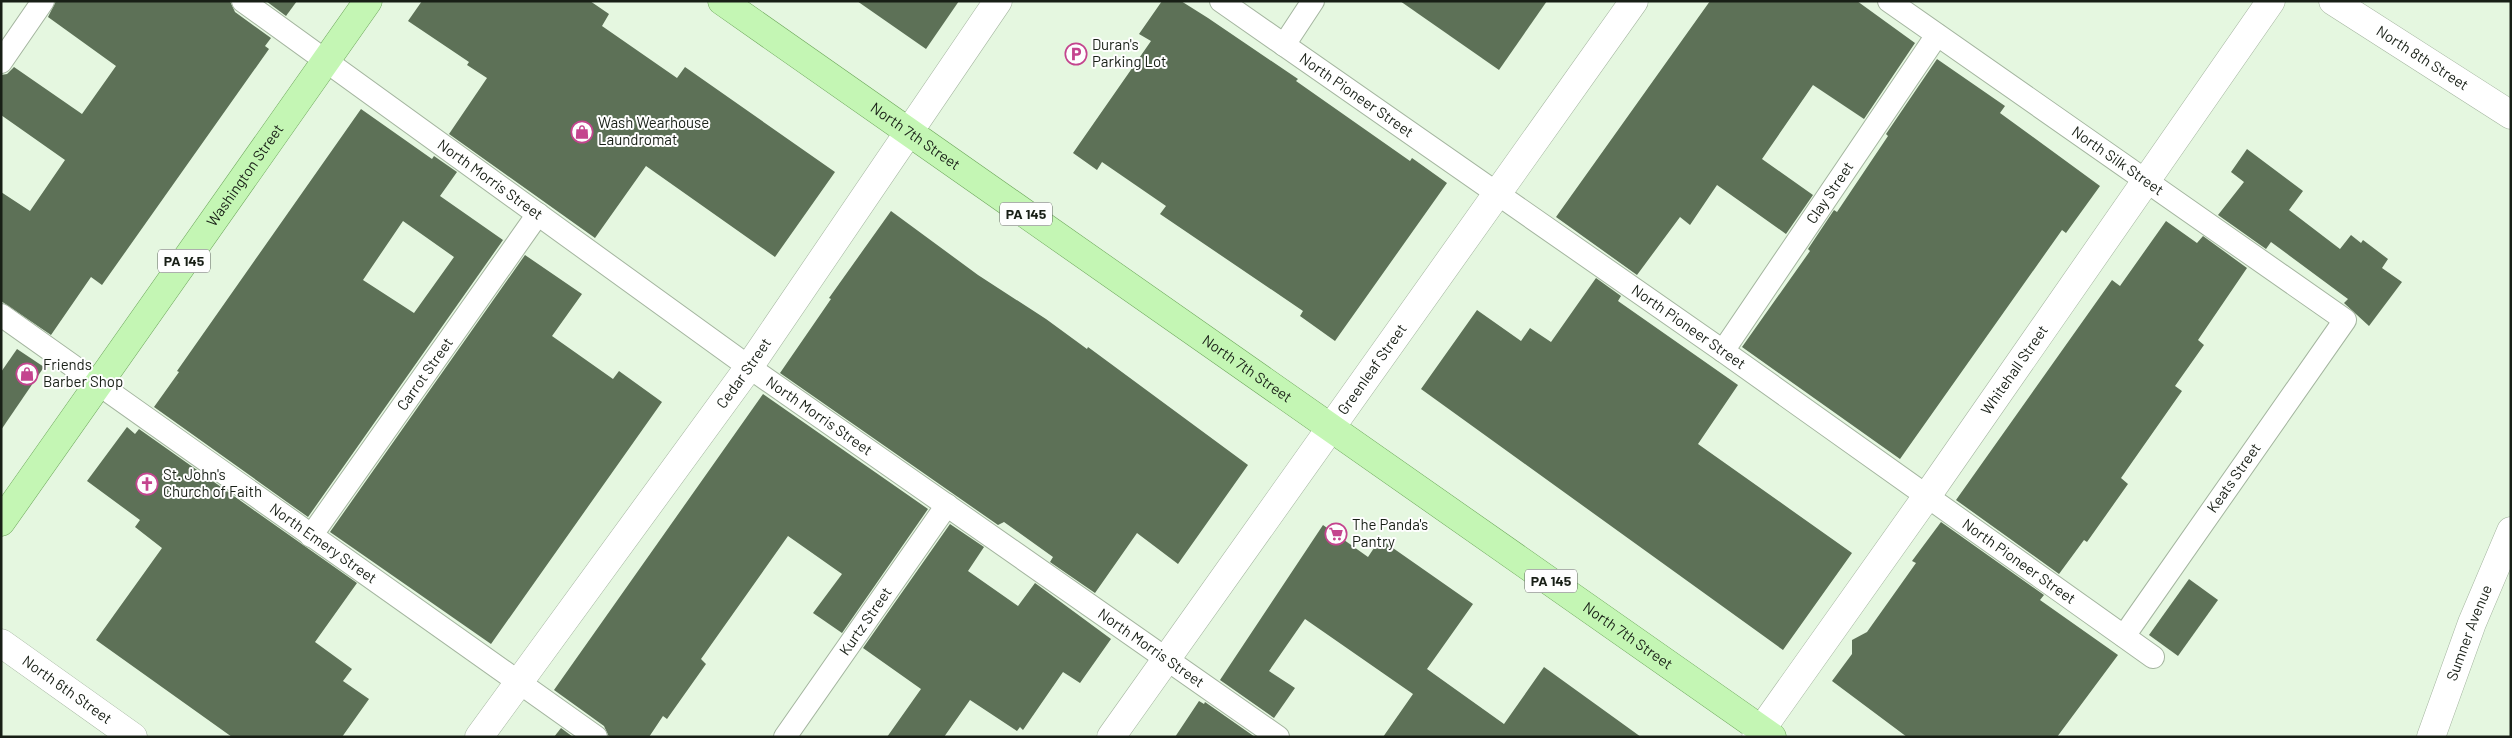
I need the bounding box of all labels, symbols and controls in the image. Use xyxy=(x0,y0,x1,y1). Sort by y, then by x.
street label: North 8th Street xyxy=(2373,21,2472,93)
place label: Duran's Parking Lot xyxy=(1092,35,1166,70)
parking icon: Duran's Parking Lot xyxy=(1064,42,1088,66)
street label: North Pioneer Street xyxy=(1296,49,1417,141)
street label: North 7th Street xyxy=(868,98,964,173)
place label: Wash Wearhouse Laundromat xyxy=(598,113,709,148)
street label: Washington Street xyxy=(202,120,287,229)
shop icon: Wash Wearhouse Laundromat xyxy=(570,120,594,144)
street label: North Silk Street xyxy=(2069,122,2168,198)
street label: North Morris Street xyxy=(435,135,547,223)
street label: Clay Street xyxy=(1802,158,1857,227)
road number: PA 145 xyxy=(1000,202,1052,225)
road number: PA 145 xyxy=(158,250,210,272)
street label: North Pioneer Street xyxy=(1629,280,1750,372)
street label: Greenleaf Street xyxy=(1333,320,1410,418)
street label: Whitehall Street xyxy=(1976,321,2051,418)
street label: North 7th Street xyxy=(1199,331,1296,406)
street label: Carrot Street xyxy=(392,334,456,414)
street label: Cedar Street xyxy=(712,334,774,412)
place label: Friends Barber Shop xyxy=(43,355,123,390)
shop icon: Friends Barber Shop xyxy=(15,362,39,386)
street label: North Morris Street xyxy=(763,372,876,459)
street label: Keats Street xyxy=(2203,439,2264,516)
place label: St. John's Church of Faith xyxy=(163,465,262,500)
church icon: St. John's Church of Faith xyxy=(135,472,159,496)
street label: North Emery Street xyxy=(267,499,381,587)
street label: North Pioneer Street xyxy=(1959,514,2080,607)
place label: The Panda's Pantry xyxy=(1352,515,1428,550)
supermarket icon: The Panda's Pantry xyxy=(1324,522,1348,546)
road number: PA 145 xyxy=(1525,570,1577,592)
street label: Sumner Avenue xyxy=(2442,582,2495,683)
street label: Kurtz Street xyxy=(835,583,895,658)
street label: North 7th Street xyxy=(1580,597,1676,673)
street label: North Morris Street xyxy=(1095,604,1208,691)
street label: North 6th Street xyxy=(19,651,116,727)

